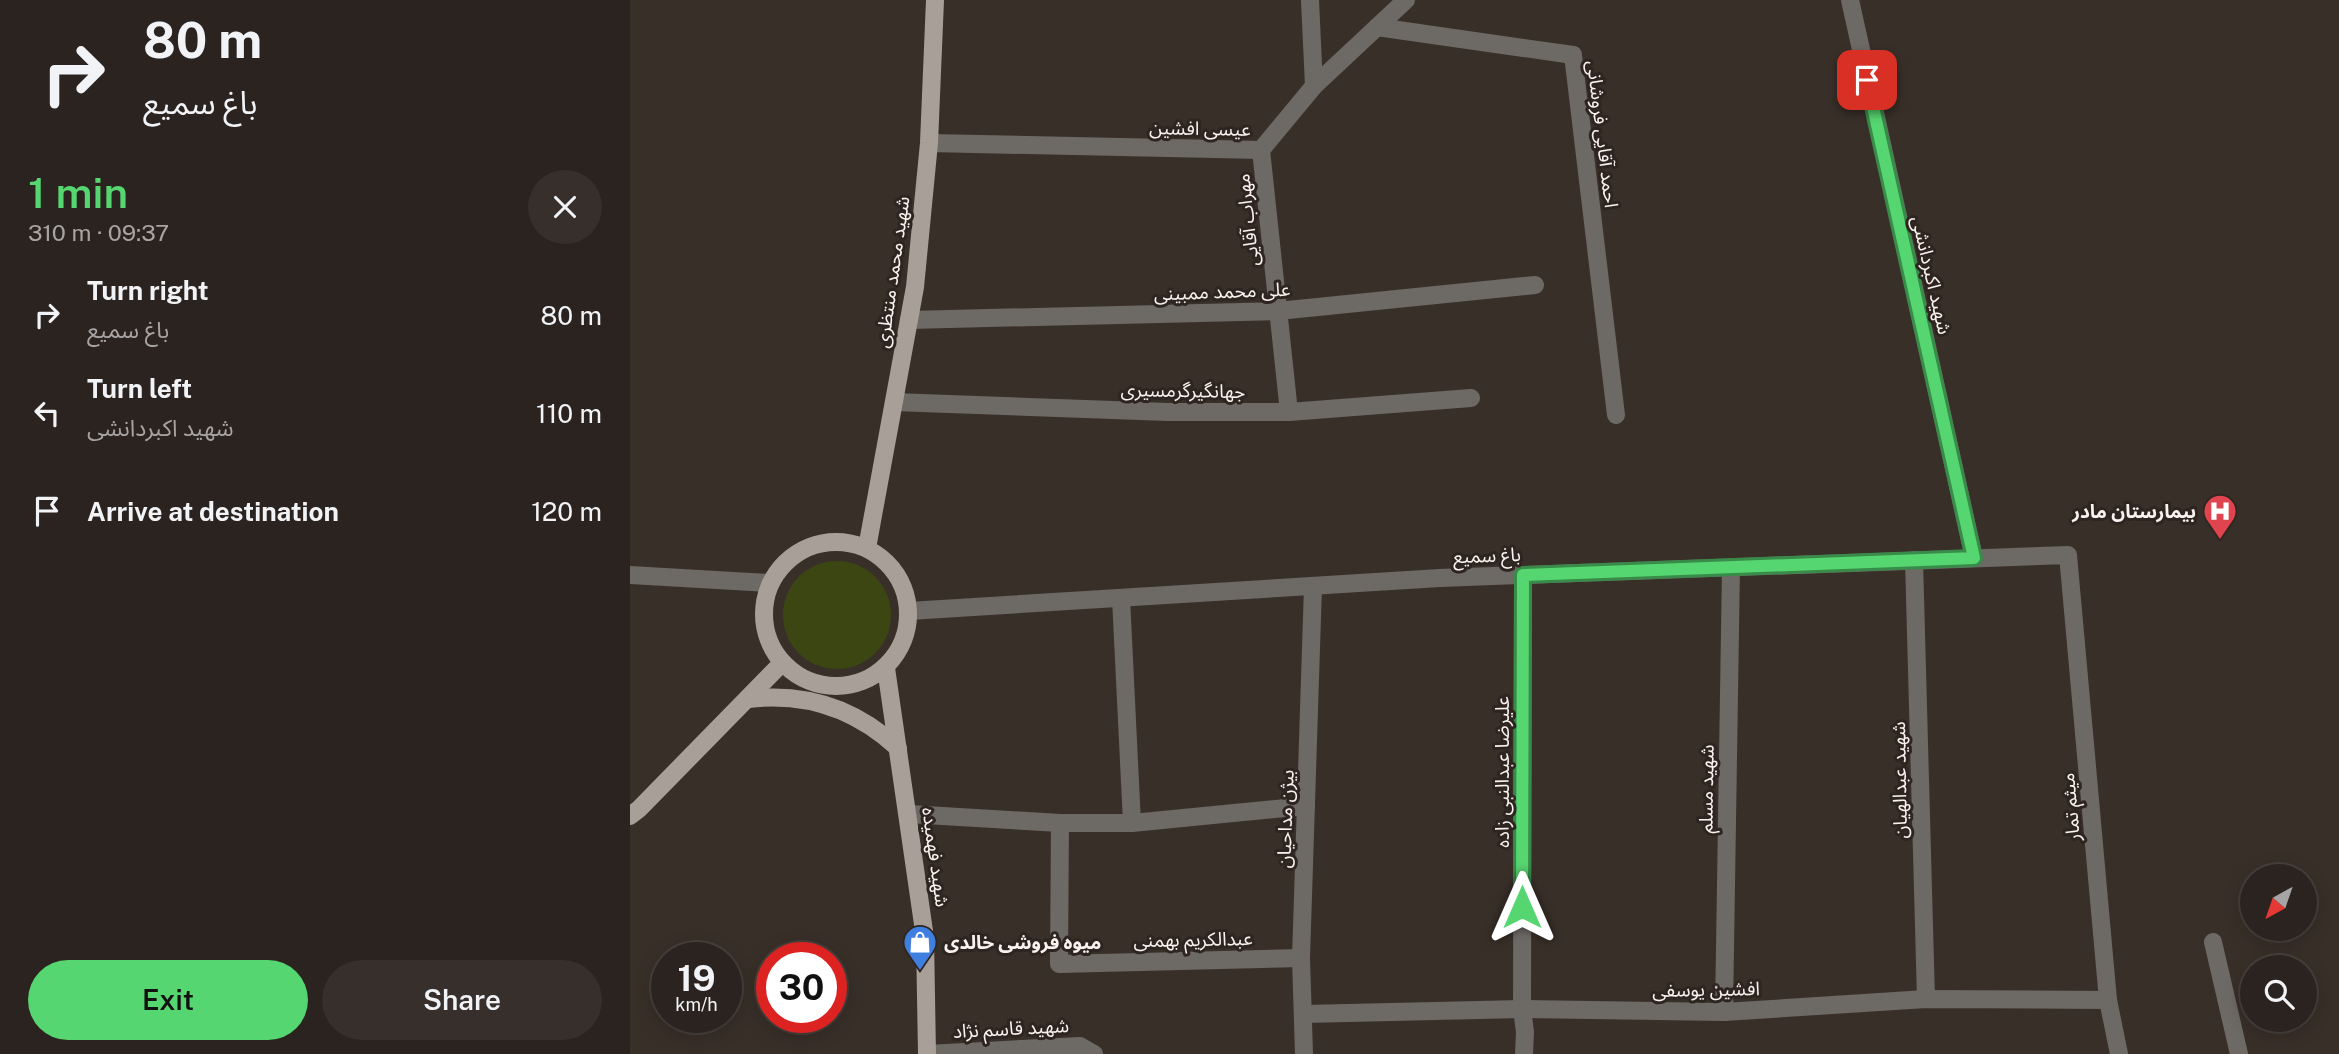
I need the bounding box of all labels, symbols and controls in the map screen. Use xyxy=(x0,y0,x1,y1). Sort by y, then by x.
text: 80 m xyxy=(143,11,262,69)
icon: right xyxy=(28,28,119,119)
pin xyxy=(1837,50,1897,110)
street label: احمد آقایی فروشانی xyxy=(1582,59,1623,209)
icon: arrive xyxy=(1848,61,1886,99)
text: باغ سمیع xyxy=(143,84,257,121)
street label: عیسی افشین xyxy=(1149,116,1251,141)
text: 1 min xyxy=(28,168,128,217)
button: close xyxy=(528,170,602,244)
street label: مهراب آقایی xyxy=(1231,173,1264,267)
street label: شهید محمد منتظری xyxy=(870,195,915,350)
street label: شهید اکبردانشی xyxy=(1907,214,1956,337)
text: 310 m · 09:37 xyxy=(28,219,169,246)
text: Turn right xyxy=(87,275,209,306)
street label: علی محمد ممبینی xyxy=(1153,278,1291,305)
icon: right xyxy=(28,296,66,334)
text: 80 m xyxy=(541,300,602,331)
text: باغ سمیع xyxy=(87,316,169,343)
text: Turn left xyxy=(87,373,192,404)
street label: جهانگیرگرمسیری xyxy=(1120,378,1246,403)
icon: left xyxy=(28,394,66,432)
text: 110 m xyxy=(536,398,602,429)
text: شهید اکبردانشی xyxy=(87,414,233,441)
icon: arrive xyxy=(28,492,66,530)
hospital icon: بیمارستان مادر xyxy=(2201,492,2239,541)
text: Arrive at destination xyxy=(87,496,339,527)
text: 120 m xyxy=(531,496,602,527)
place label: بیمارستان مادر xyxy=(2071,500,2196,523)
street label: باغ سمیع xyxy=(1453,543,1521,571)
street label: علیرضا عبدالنبی زاده xyxy=(1491,696,1514,848)
street label: شهید عبدالهیان xyxy=(1887,721,1911,839)
street label: شهید مسلم xyxy=(1694,744,1722,834)
street label: بیژن مداحیان xyxy=(1272,769,1299,869)
street label: میثم تمار xyxy=(2056,772,2088,843)
street label: شهید فهمیده xyxy=(918,806,954,908)
north arrow xyxy=(2240,864,2317,942)
map controls xyxy=(2240,864,2317,1032)
position arrow xyxy=(1485,870,1559,944)
shop icon: میوه فروشی خالدی xyxy=(901,923,939,972)
street label: عبدالکریم بهمنی xyxy=(1133,927,1253,955)
place label: میوه فروشی خالدی xyxy=(944,931,1101,954)
speed limit sign: 30 xyxy=(756,942,847,1033)
button: search xyxy=(2240,955,2317,1032)
text: 19 xyxy=(677,958,716,999)
button: Exit xyxy=(28,960,308,1040)
button: Share xyxy=(322,960,602,1040)
street label: افشین یوسفی xyxy=(1652,977,1760,1002)
text: km/h xyxy=(675,994,718,1015)
street label: شهید قاسم نژاد xyxy=(952,1014,1070,1046)

